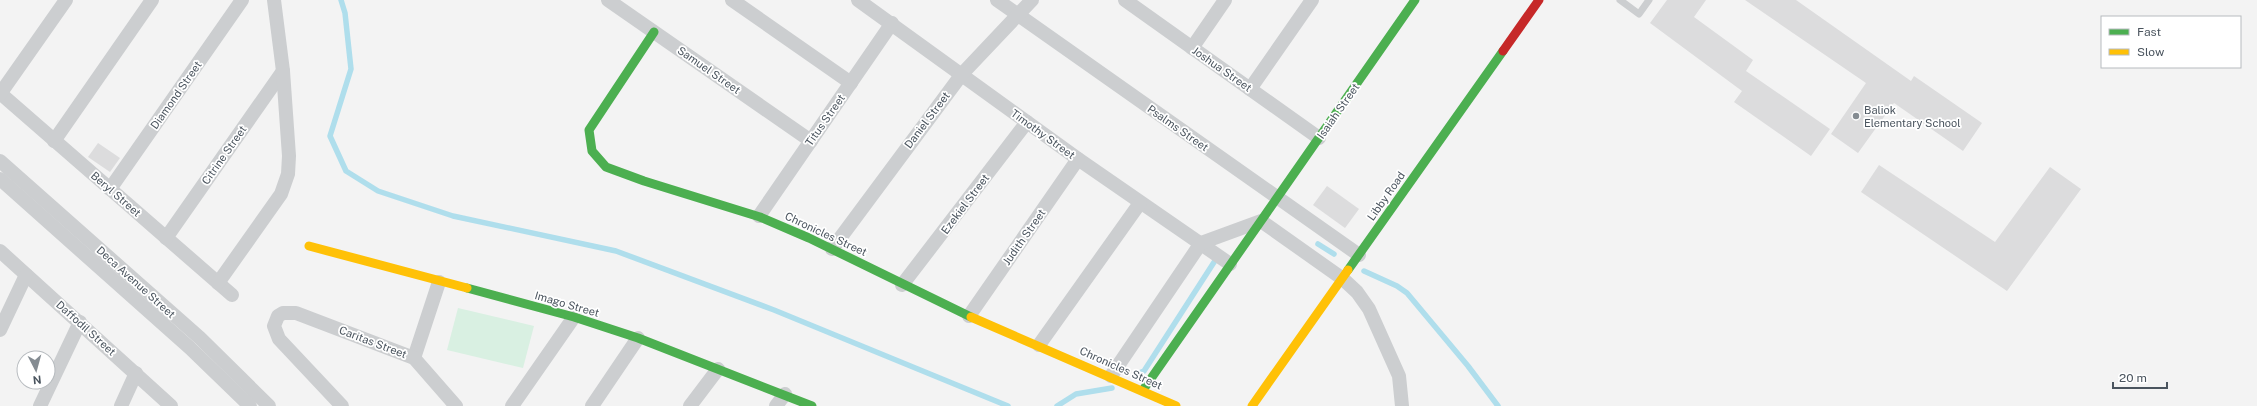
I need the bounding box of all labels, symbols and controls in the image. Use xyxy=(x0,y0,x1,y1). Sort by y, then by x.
legend xyxy=(2101,16,2241,68)
text: Fast xyxy=(2137,25,2162,39)
street label: Samuel Street xyxy=(675,44,743,96)
street label: Joshua Street xyxy=(1190,44,1254,94)
text: Slow xyxy=(2137,45,2165,59)
street label: Diamond Street xyxy=(148,59,204,131)
street label: Isaiah Street xyxy=(1315,81,1361,141)
street label: Daniel Street xyxy=(902,90,952,150)
street label: Titus Street xyxy=(803,92,847,148)
street label: Psalms Street xyxy=(1145,103,1211,153)
place label: Baliok Elementary School xyxy=(1864,104,1961,129)
street label: Timothy Street xyxy=(1009,107,1077,161)
marker: Baliok Elementary School xyxy=(1851,111,1861,121)
street label: Citrine Street xyxy=(199,123,249,187)
street label: Beryl Street xyxy=(89,169,143,219)
street label: Libby Road xyxy=(1365,169,1407,223)
street label: Ezekiel Street xyxy=(939,172,991,236)
street label: Judith Street xyxy=(1000,207,1048,267)
street label: Chronicles Street xyxy=(783,210,869,258)
street label: Deca Avenue Street xyxy=(94,244,178,320)
street label: Imago Street xyxy=(533,289,601,319)
street label: Daffodil Street xyxy=(54,298,118,358)
street label: Caritas Street xyxy=(338,324,408,360)
street label: Chronicles Street xyxy=(1078,344,1164,392)
north arrow xyxy=(16,350,56,390)
scale bar xyxy=(2113,364,2167,390)
text: 20 m xyxy=(2119,371,2147,385)
text: N xyxy=(32,374,42,386)

